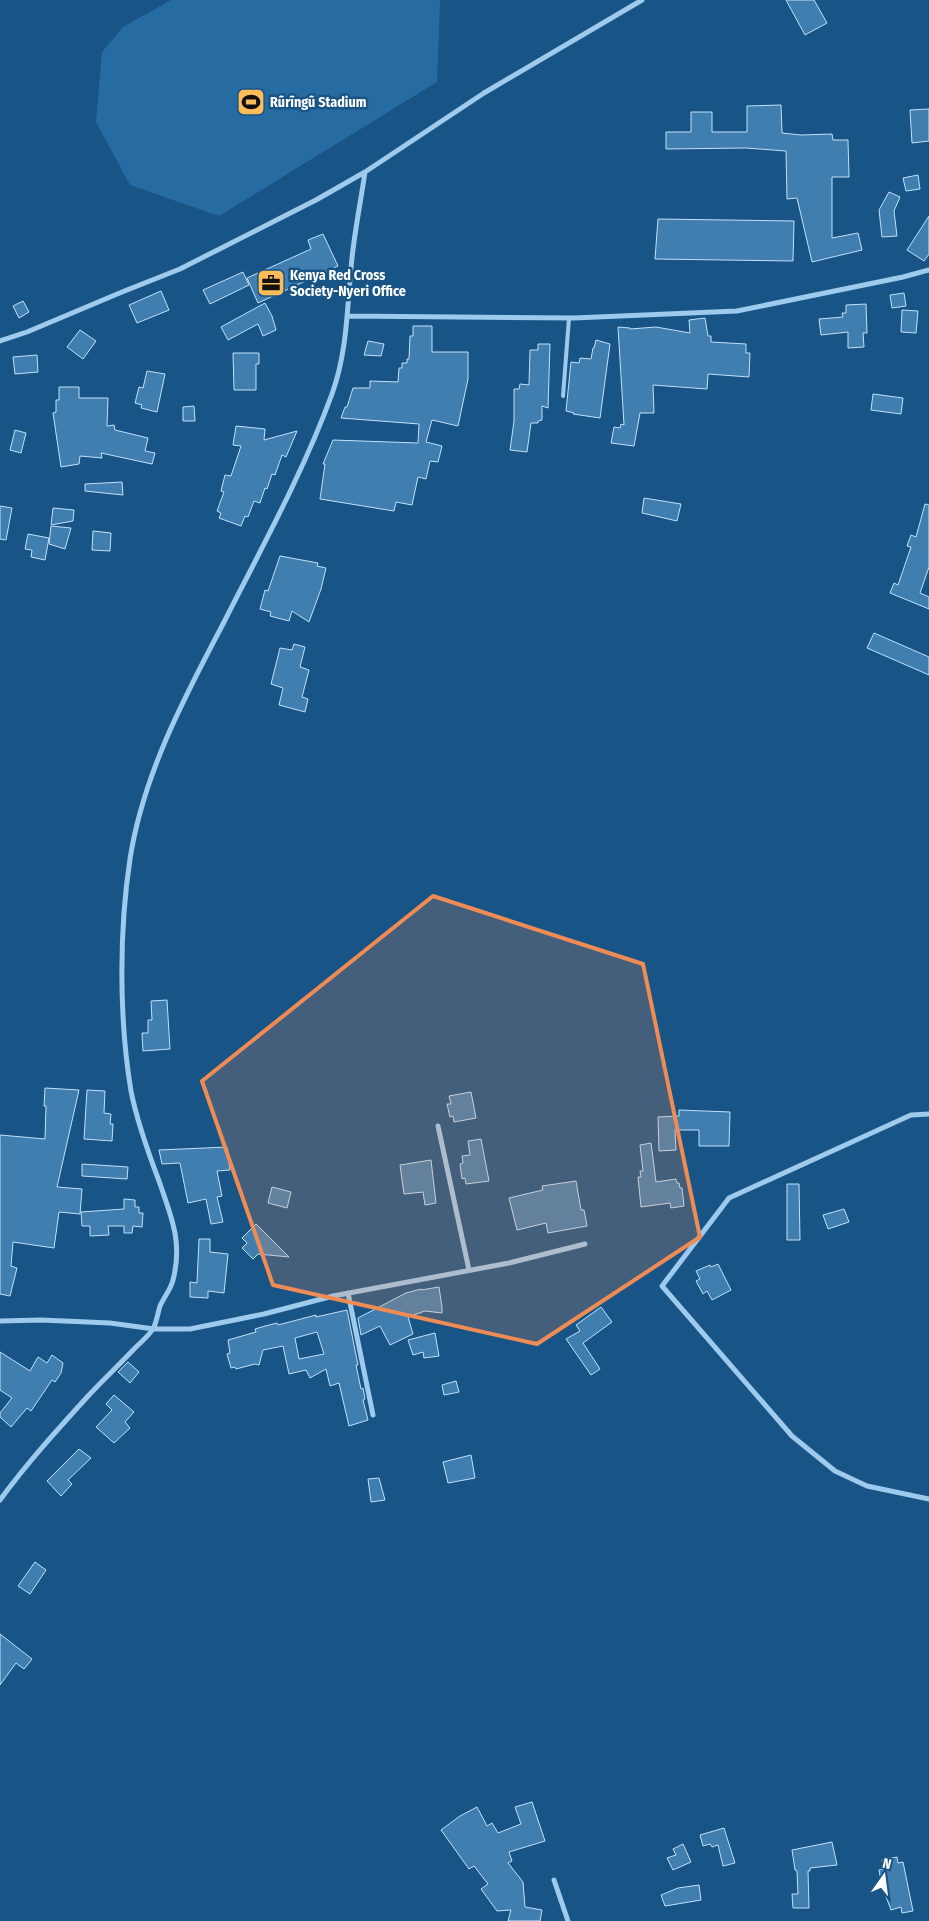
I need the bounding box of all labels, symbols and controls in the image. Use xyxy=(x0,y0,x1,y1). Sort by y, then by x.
sports icon: Rũrĩngũ Stadium xyxy=(236,87,266,117)
place label: Rũrĩngũ Stadium xyxy=(270,94,367,111)
place label: Kenya Red Cross Society-Nyeri Office xyxy=(290,267,406,300)
office icon: Kenya Red Cross Society-Nyeri Office xyxy=(256,268,286,298)
north arrow xyxy=(859,1851,909,1901)
text: N xyxy=(881,1855,893,1873)

